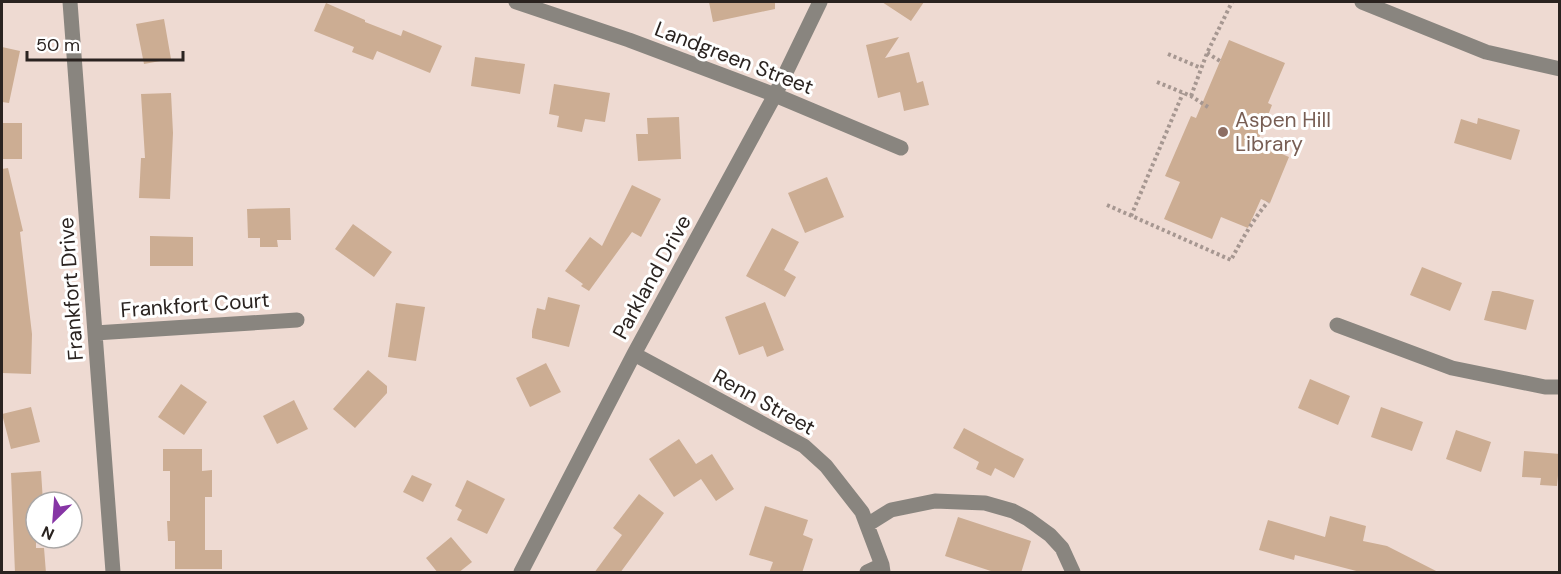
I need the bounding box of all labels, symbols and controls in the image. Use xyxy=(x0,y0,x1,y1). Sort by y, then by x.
street label: Landgreen Street xyxy=(651,15,817,101)
scale bar xyxy=(27,24,183,62)
text: 50 m xyxy=(36,33,80,57)
place label: Aspen Hill Library xyxy=(1235,106,1331,158)
marker: Aspen Hill Library xyxy=(1216,125,1230,139)
street label: Parkland Drive xyxy=(606,210,698,344)
street label: Frankfort Drive xyxy=(52,216,90,362)
street label: Frankfort Court xyxy=(120,286,270,324)
street label: Renn Street xyxy=(708,362,820,442)
north arrow xyxy=(24,490,84,550)
text: N xyxy=(38,521,58,545)

